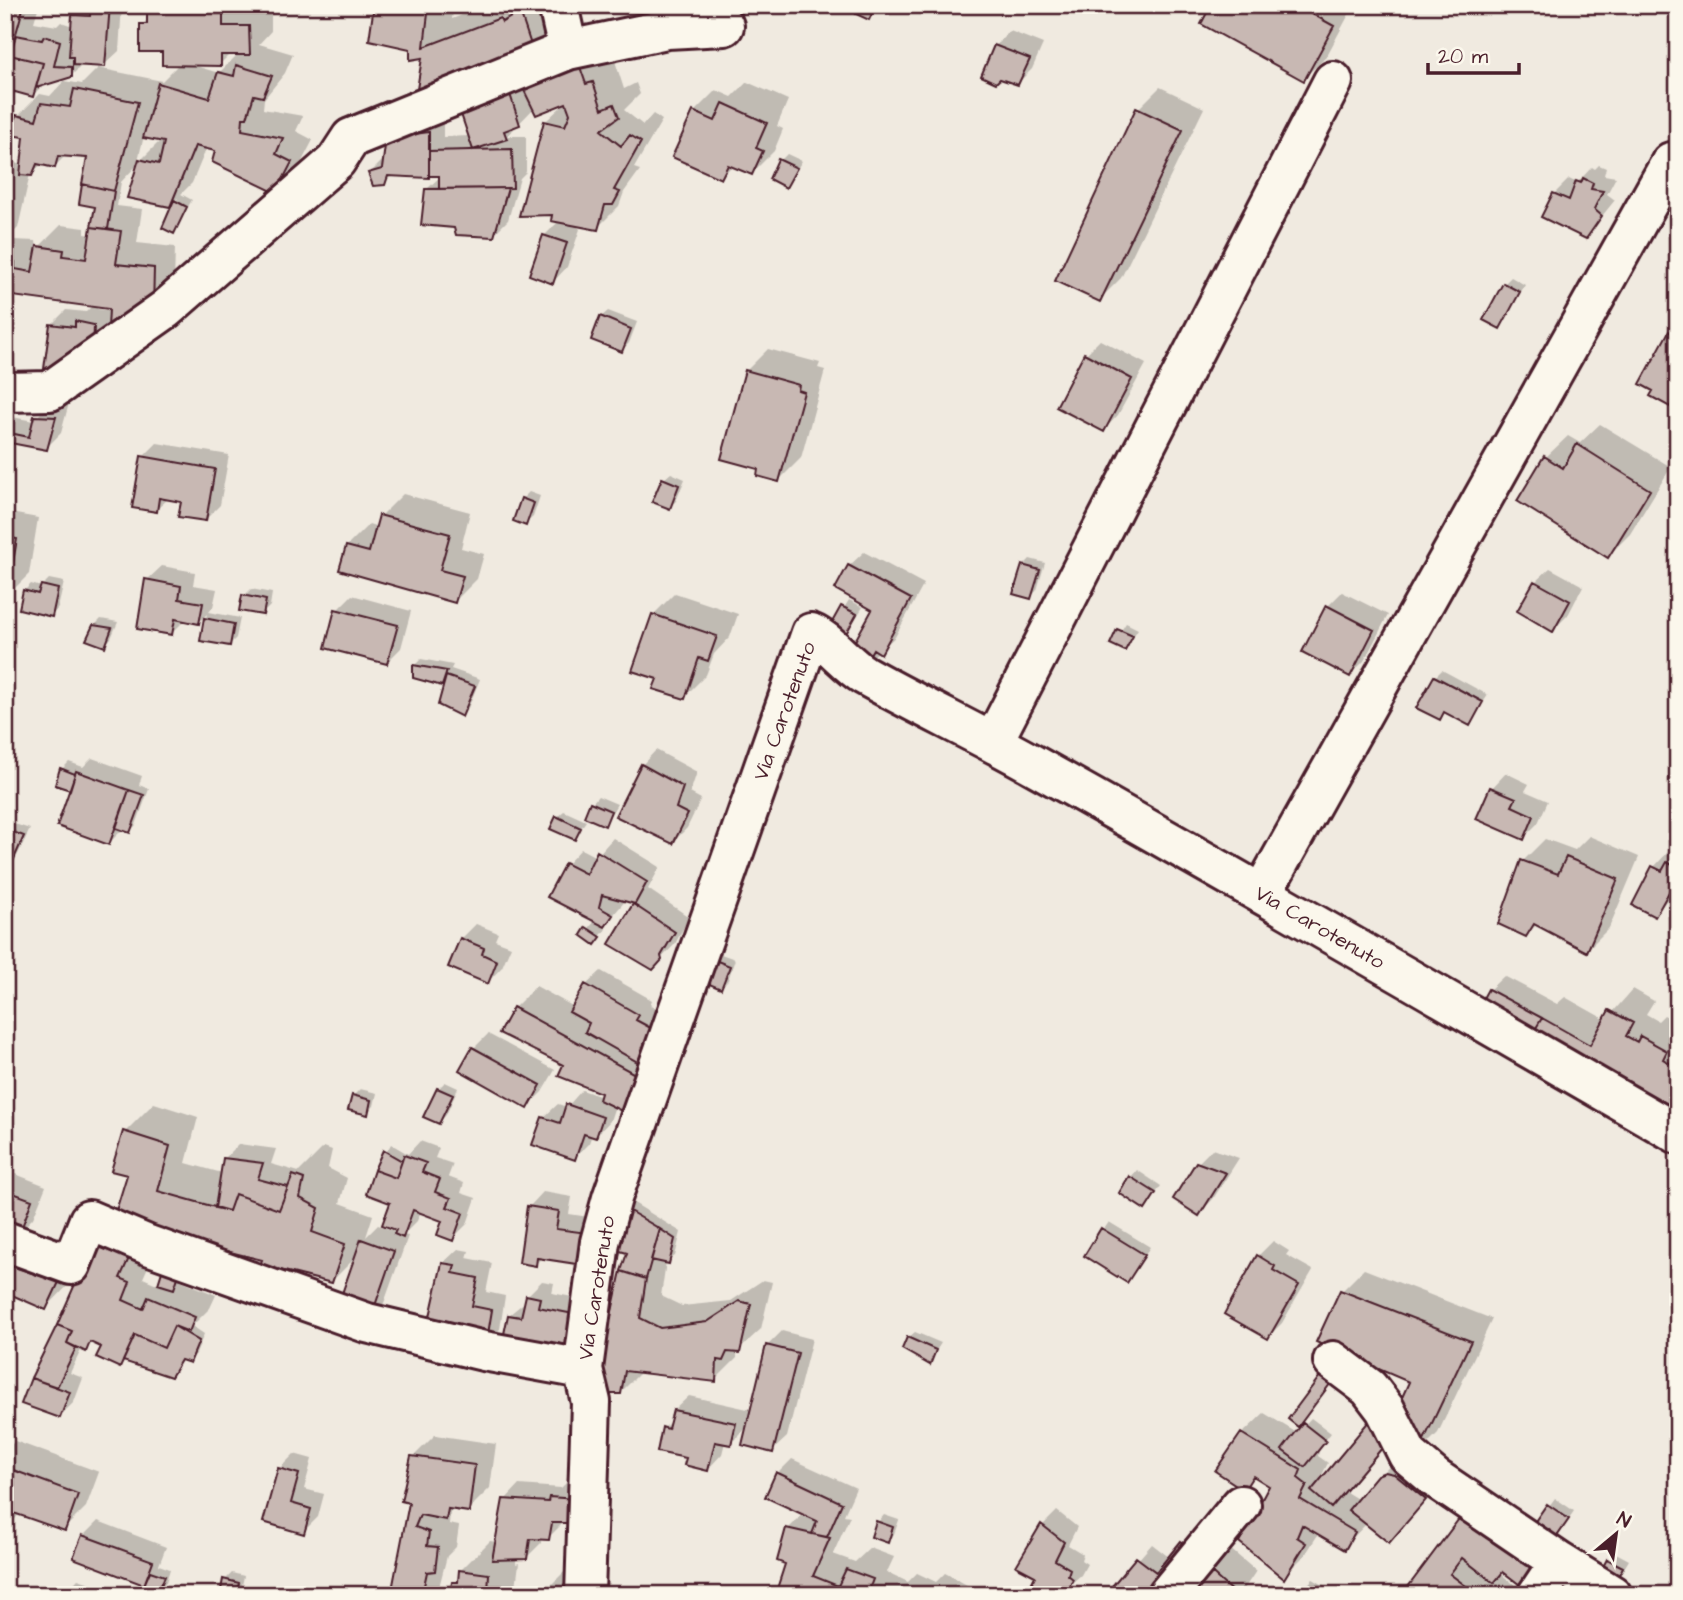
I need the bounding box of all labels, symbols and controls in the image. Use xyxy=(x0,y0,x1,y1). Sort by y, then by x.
scale bar xyxy=(1428,32,1518,76)
text: 20 m xyxy=(1438,42,1489,71)
street label: Via Carotenuto xyxy=(746,638,823,785)
street label: Via Carotenuto xyxy=(1249,878,1390,977)
street label: Via Carotenuto xyxy=(571,1214,622,1362)
north arrow xyxy=(1582,1498,1652,1568)
text: N xyxy=(1612,1506,1635,1535)

